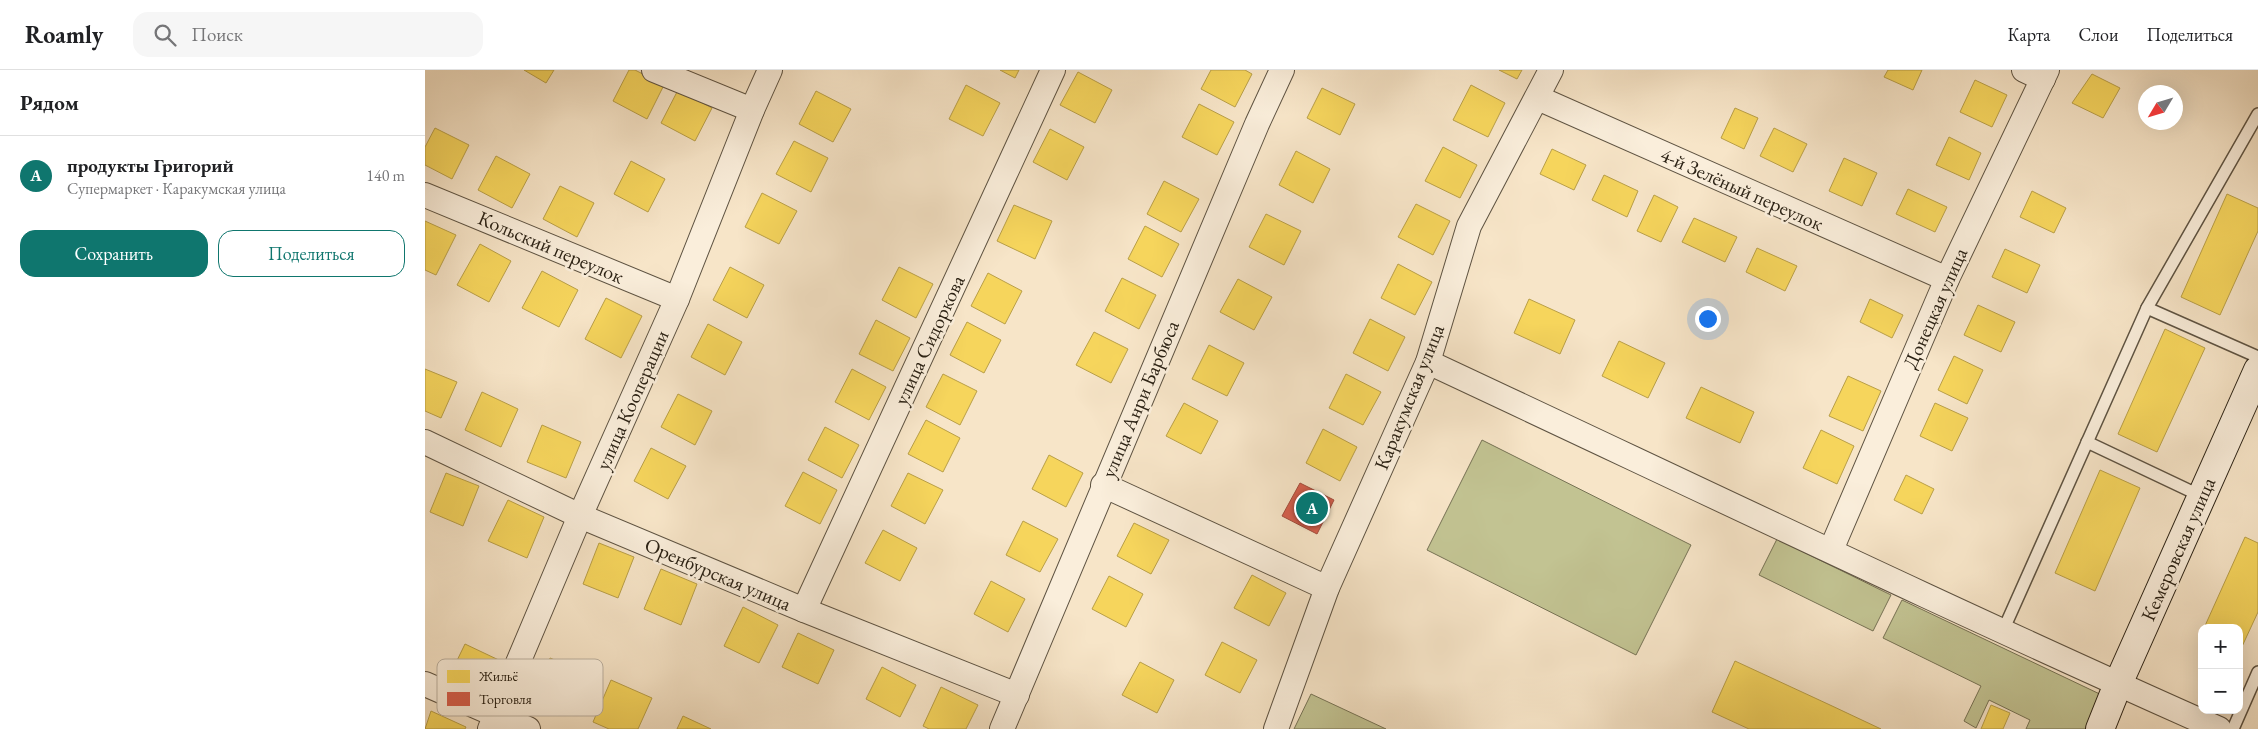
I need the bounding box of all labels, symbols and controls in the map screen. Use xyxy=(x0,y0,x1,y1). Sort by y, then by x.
search box xyxy=(133,12,483,57)
text: Roamly xyxy=(25,19,103,50)
icon: search xyxy=(151,21,179,49)
text: Поиск xyxy=(191,22,243,47)
text: Карта xyxy=(2008,23,2051,46)
text: Слои xyxy=(2079,23,2118,46)
text: Поделиться xyxy=(2146,23,2233,46)
north arrow xyxy=(2138,85,2183,130)
text: Рядом xyxy=(20,89,79,116)
street label: 4-й Зелёный переулок xyxy=(1656,141,1828,237)
text: продукты Григорий xyxy=(67,153,234,178)
text: A xyxy=(30,165,42,186)
text: 140 m xyxy=(366,165,405,186)
text: Супермаркет · Каракумская улица xyxy=(67,178,286,199)
street label: Кольский переулок xyxy=(474,205,628,290)
button: Сохранить xyxy=(20,230,208,277)
button: Поделиться xyxy=(218,230,405,277)
street label: Донецкая улица xyxy=(1897,244,1973,372)
street label: улица Сидоркова xyxy=(888,271,970,409)
your location xyxy=(1695,306,1721,332)
street label: улица Анри Барбюса xyxy=(1095,316,1185,482)
street label: Каракумская улица xyxy=(1368,320,1450,474)
street label: улица Кооперации xyxy=(590,326,675,474)
street label: Кемеровская улица xyxy=(2135,473,2221,625)
pin: A xyxy=(1296,489,1328,527)
street label: Оренбурская улица xyxy=(641,531,795,617)
map controls xyxy=(2198,624,2243,714)
button: + xyxy=(2198,624,2243,669)
legend xyxy=(437,659,603,716)
text: Жильё xyxy=(478,667,519,685)
button: − xyxy=(2198,669,2243,714)
text: Торговля xyxy=(479,690,532,708)

